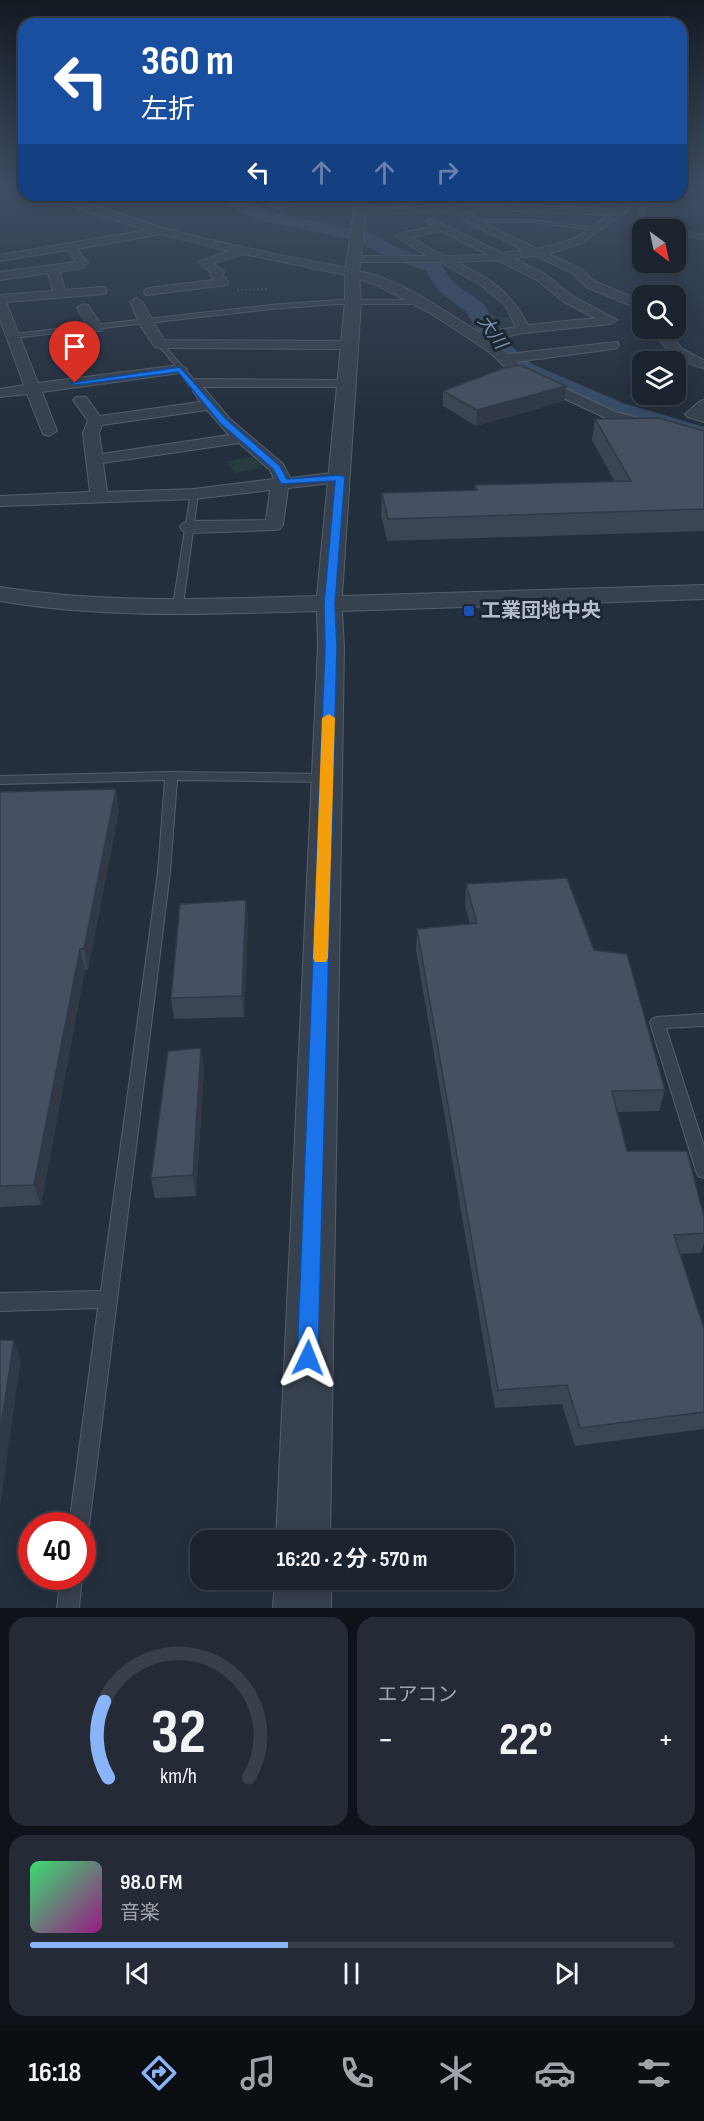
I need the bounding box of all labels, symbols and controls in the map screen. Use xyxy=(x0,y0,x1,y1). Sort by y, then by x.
text: 360 m xyxy=(141,36,234,87)
icon: left xyxy=(42,42,120,120)
text: 左折 xyxy=(141,94,195,126)
icon: left xyxy=(242,156,275,189)
icon: ahead xyxy=(305,156,338,189)
icon: ahead xyxy=(368,156,401,189)
icon: right xyxy=(431,156,464,189)
north arrow xyxy=(632,219,686,273)
map controls xyxy=(632,219,686,405)
button: search xyxy=(632,285,686,339)
water label: 大川 xyxy=(473,311,512,354)
pin xyxy=(49,321,100,383)
icon: arrive xyxy=(58,330,91,363)
button: layers xyxy=(632,351,686,405)
place label: 工業団地中央 xyxy=(481,599,601,623)
marker: 工業団地中央 xyxy=(462,604,476,618)
position arrow xyxy=(276,1326,340,1390)
speed limit sign: 40 xyxy=(18,1512,96,1590)
text: 16:20 · 2 分 · 570 m xyxy=(277,1546,427,1573)
text: エアコン xyxy=(378,1683,458,1707)
text: 32 xyxy=(151,1696,206,1771)
text: 22° xyxy=(499,1713,553,1768)
text: − xyxy=(378,1720,394,1760)
text: + xyxy=(658,1720,674,1760)
text: km/h xyxy=(160,1765,197,1790)
text: 98.0 FM xyxy=(120,1869,182,1896)
text: 音楽 xyxy=(120,1901,160,1925)
icon: previous xyxy=(121,1957,154,1990)
icon: pause xyxy=(335,1957,368,1990)
icon: next xyxy=(550,1957,583,1990)
icon: directions xyxy=(138,2052,180,2094)
icon: music xyxy=(237,2052,279,2094)
icon: phone xyxy=(336,2052,378,2094)
icon: climate xyxy=(435,2052,477,2094)
icon: car xyxy=(534,2052,576,2094)
icon: filters xyxy=(633,2052,675,2094)
text: 16:18 xyxy=(29,2057,81,2089)

